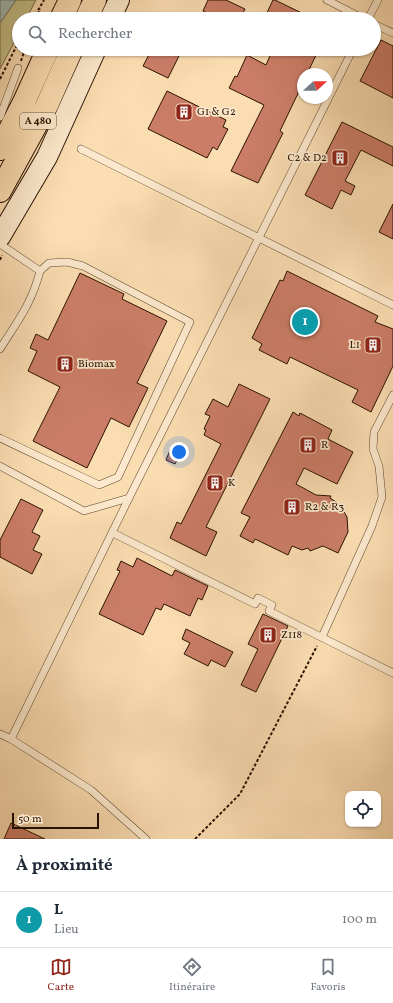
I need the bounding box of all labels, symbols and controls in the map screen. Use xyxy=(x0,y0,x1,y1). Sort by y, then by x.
search box xyxy=(12,12,381,56)
icon: search xyxy=(26,23,48,45)
text: Rechercher xyxy=(58,24,132,45)
north arrow xyxy=(297,68,333,104)
building icon: G1 & G2 xyxy=(174,102,194,122)
place label: G1 & G2 xyxy=(197,105,236,120)
road number: A 480 xyxy=(20,113,56,129)
building icon: C2 & D2 xyxy=(330,148,350,168)
place label: C2 & D2 xyxy=(287,151,327,166)
pin: 1 xyxy=(292,307,318,337)
building icon: L1 xyxy=(363,335,383,355)
place label: L1 xyxy=(350,338,360,353)
building icon: Biomax xyxy=(55,354,75,374)
place label: Biomax xyxy=(78,357,115,372)
building icon: R xyxy=(298,435,318,455)
place label: R xyxy=(321,438,329,453)
your location xyxy=(169,442,189,462)
building icon: K xyxy=(205,473,225,493)
place label: K xyxy=(228,476,236,491)
building icon: R2 & R3 xyxy=(282,497,302,517)
place label: R2 & R3 xyxy=(305,500,345,515)
building icon: Z118 xyxy=(258,625,278,645)
place label: Z118 xyxy=(281,628,302,643)
map controls xyxy=(345,791,381,827)
button: locate xyxy=(345,791,381,827)
scale bar xyxy=(12,811,99,830)
text: 50 m xyxy=(18,812,42,827)
text: À proximité xyxy=(16,854,113,877)
text: L xyxy=(54,900,63,921)
text: 1 xyxy=(26,911,32,929)
text: 100 m xyxy=(342,911,377,929)
text: Lieu xyxy=(54,921,79,939)
tab: Carte xyxy=(48,956,74,995)
tab: Itinéraire xyxy=(169,956,215,995)
tab: Favoris xyxy=(310,956,345,995)

